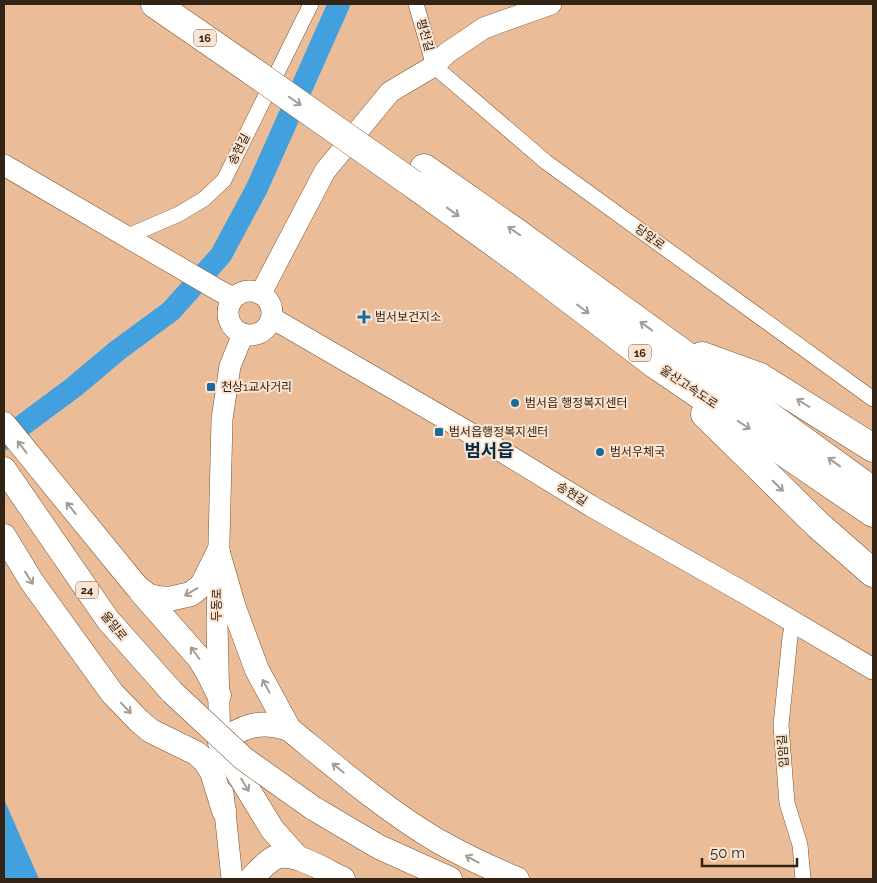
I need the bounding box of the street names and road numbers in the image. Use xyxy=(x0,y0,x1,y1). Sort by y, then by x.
street label: 평천길 xyxy=(414,17,436,53)
road number: 16 xyxy=(194,29,216,46)
street label: 송현길 xyxy=(225,131,253,167)
street label: 당앞로 xyxy=(632,222,668,252)
road number: 16 xyxy=(629,344,651,362)
street label: 울산고속도로 xyxy=(658,363,720,411)
street label: 송현길 xyxy=(554,479,590,509)
road number: 24 xyxy=(76,582,98,598)
street label: 두동로 xyxy=(210,588,224,622)
street label: 울밀로 xyxy=(98,609,130,643)
street label: 입암길 xyxy=(775,734,791,768)

